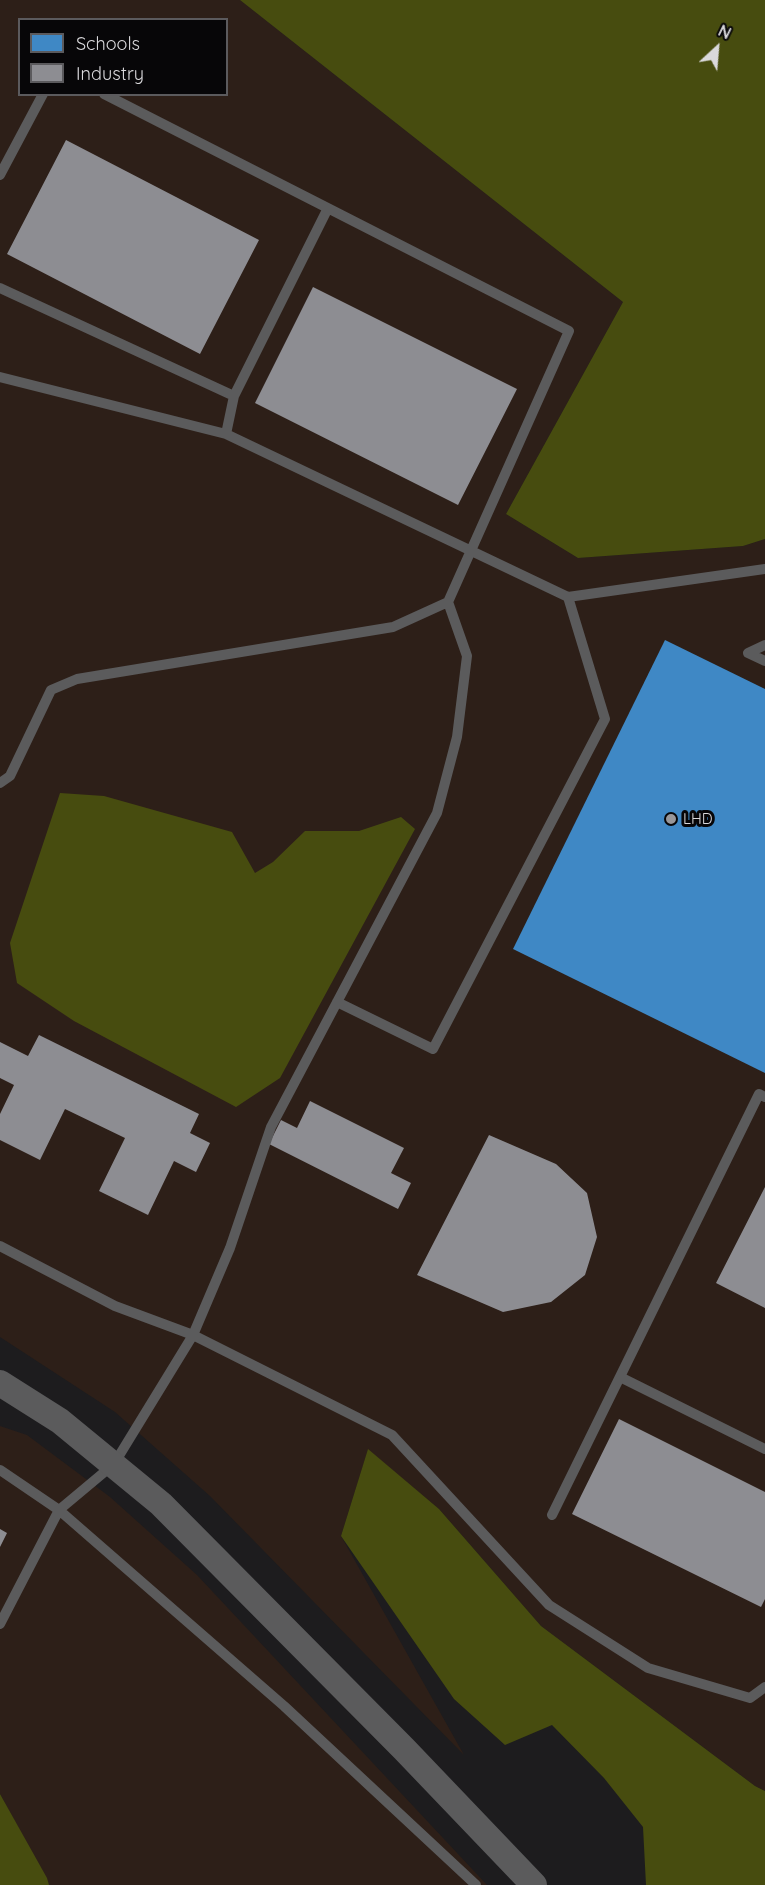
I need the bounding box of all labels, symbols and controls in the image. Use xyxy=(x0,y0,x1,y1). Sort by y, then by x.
legend xyxy=(18,18,228,96)
north arrow xyxy=(687,18,747,78)
text: N xyxy=(715,20,735,43)
text: Schools xyxy=(76,32,140,55)
text: Industry xyxy=(76,62,144,85)
place label: LHD xyxy=(683,810,713,828)
marker: LHD xyxy=(664,812,678,826)

